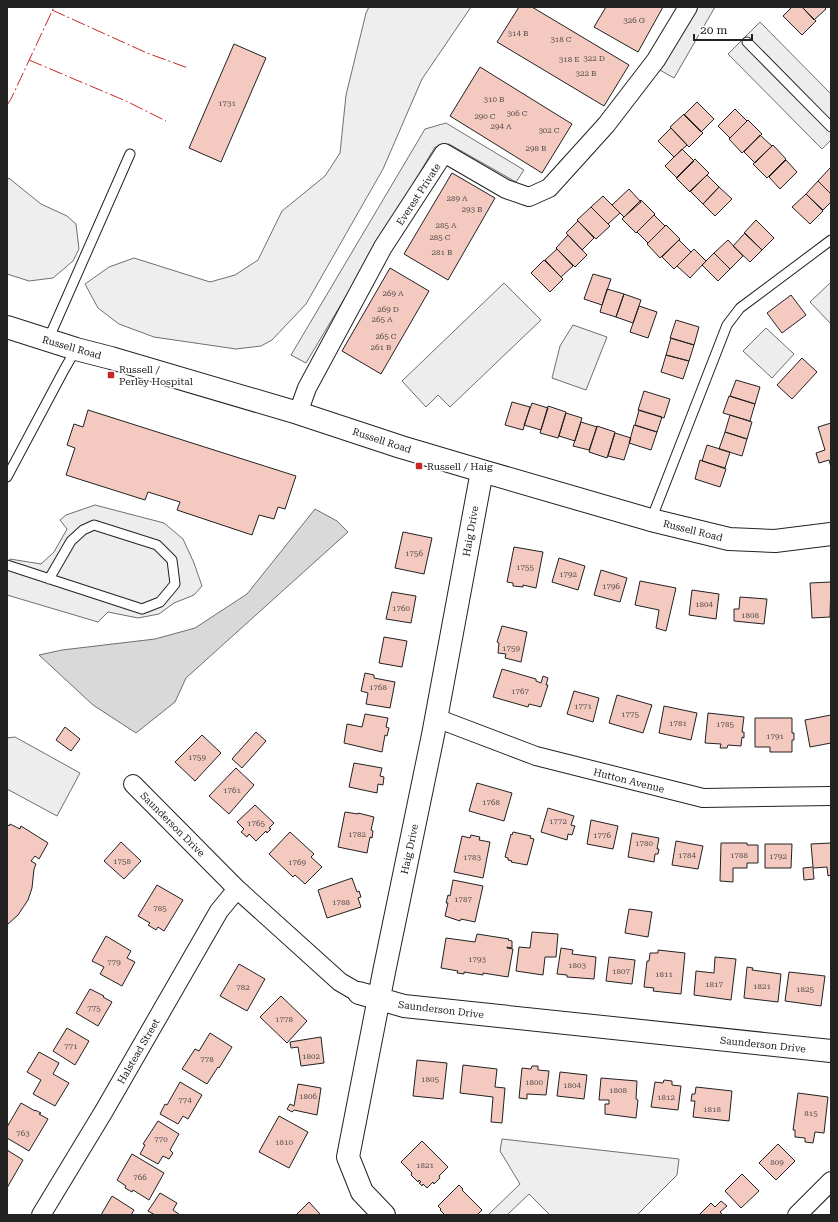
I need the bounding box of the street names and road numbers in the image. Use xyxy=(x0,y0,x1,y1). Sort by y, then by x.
street label: Everest Private xyxy=(394,161,443,227)
street label: Russell Road xyxy=(41,334,103,361)
street label: Russell Road xyxy=(351,426,413,455)
street label: Haig Drive xyxy=(461,504,480,557)
street label: Russell Road xyxy=(662,518,724,543)
street label: Hutton Avenue xyxy=(592,766,666,795)
street label: Saunderson Drive xyxy=(138,790,207,859)
street label: Haig Drive xyxy=(399,822,420,875)
street label: Saunderson Drive xyxy=(397,999,485,1020)
street label: Halstead Street xyxy=(115,1016,162,1086)
street label: Saunderson Drive xyxy=(719,1035,807,1055)

